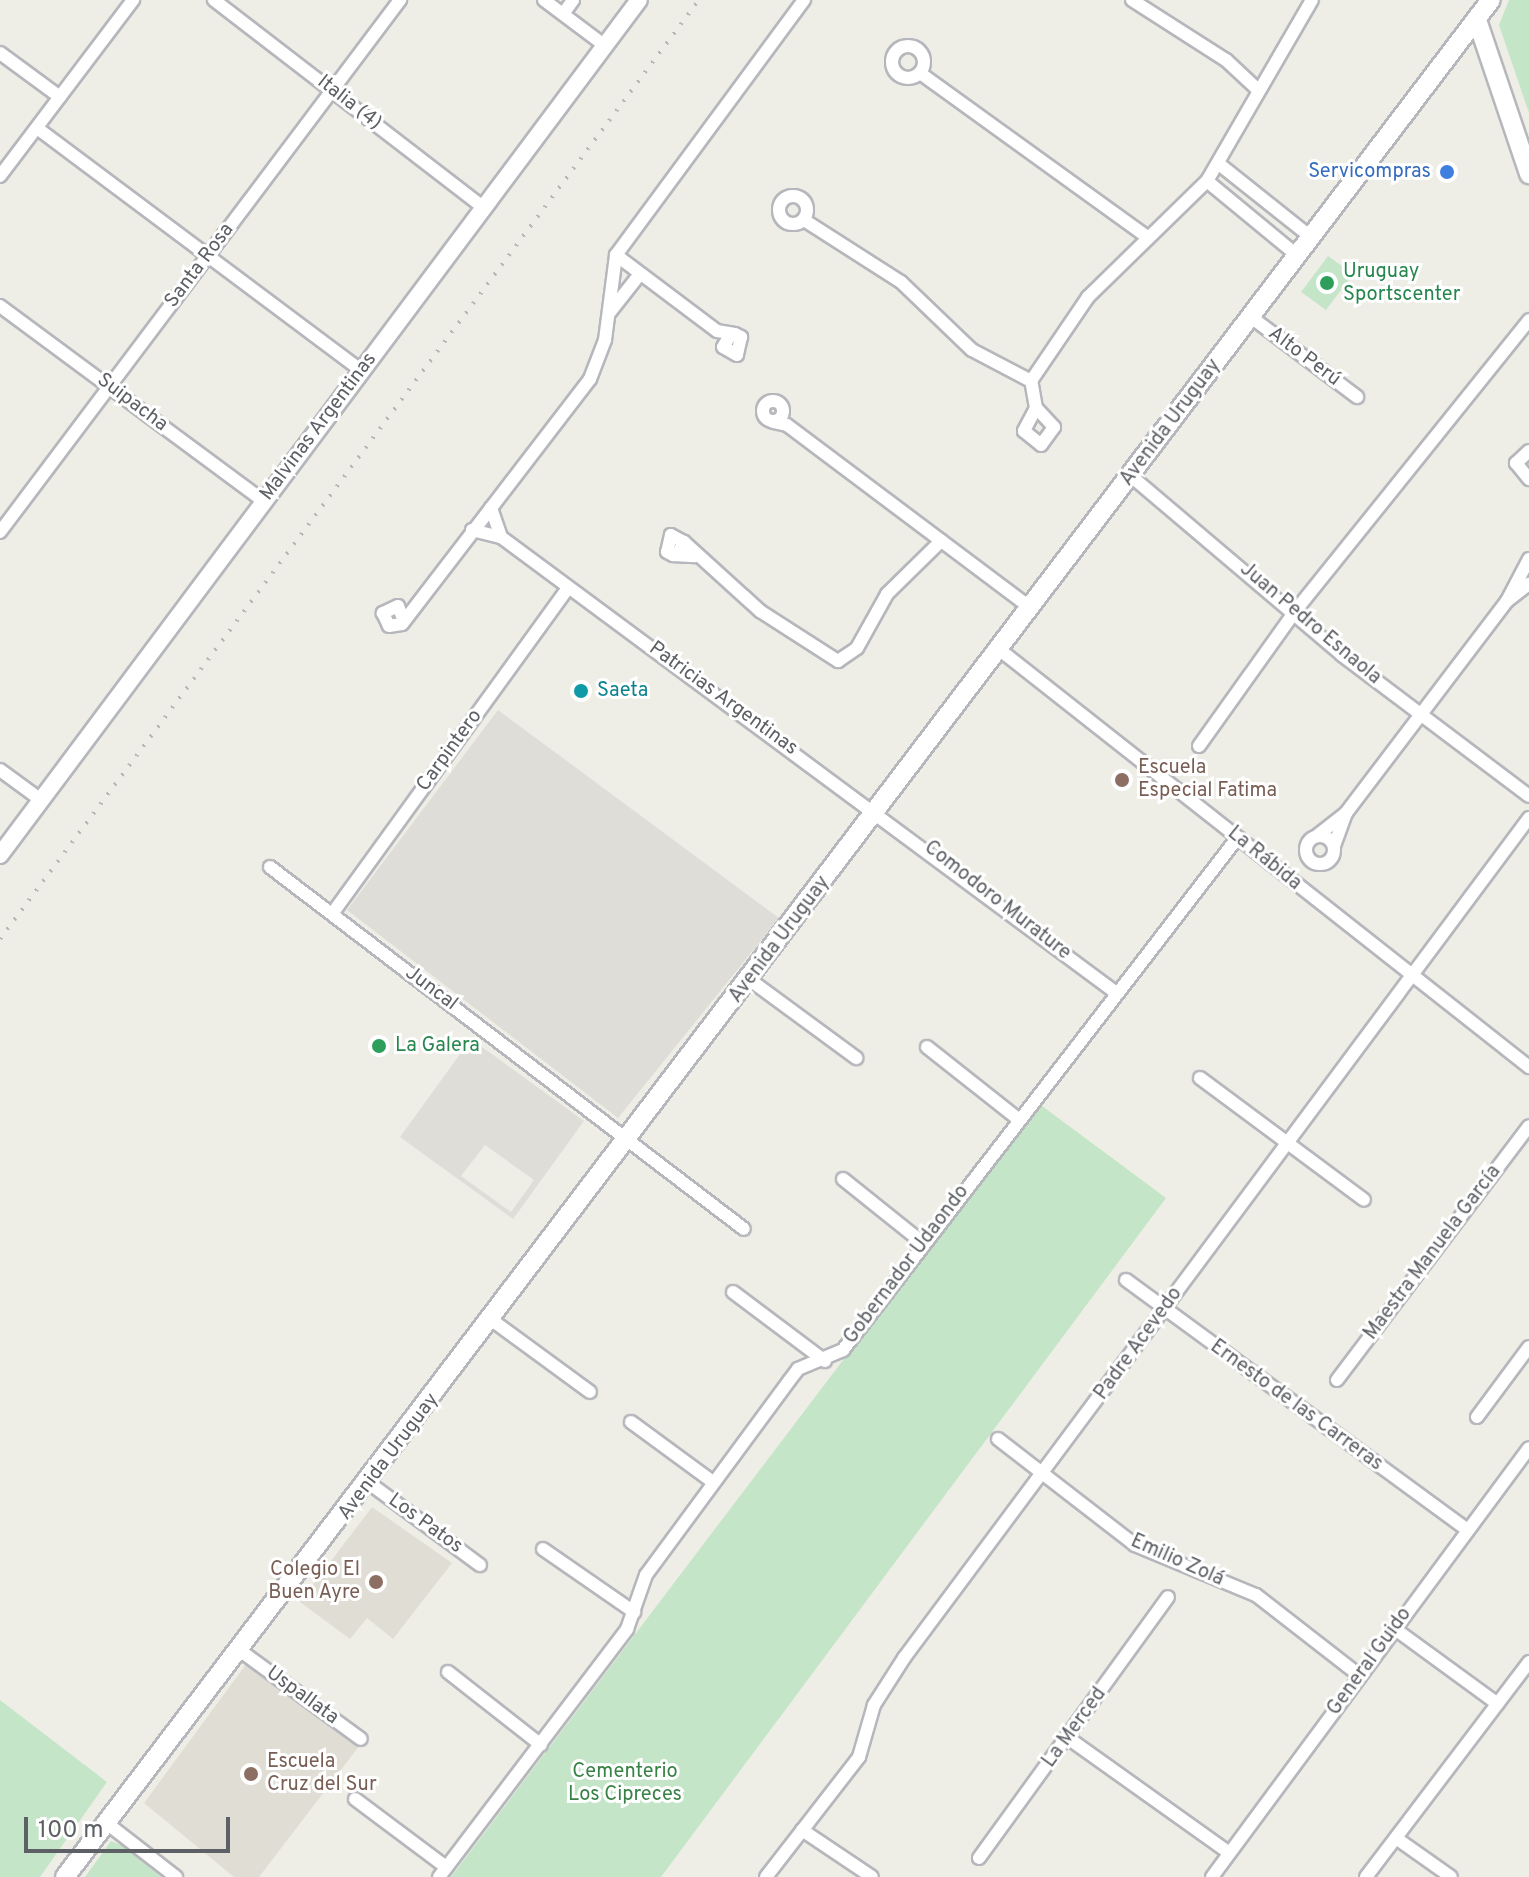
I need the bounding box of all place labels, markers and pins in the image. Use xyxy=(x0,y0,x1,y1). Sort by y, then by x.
place label: Servicompras xyxy=(1308,160,1431,184)
marker: Servicompras xyxy=(1438,163,1456,181)
place label: Uruguay Sportscenter xyxy=(1343,260,1460,307)
marker: Uruguay Sportscenter xyxy=(1318,274,1336,292)
place label: Saeta xyxy=(597,679,648,703)
marker: Saeta xyxy=(572,682,590,700)
place label: Escuela Especial Fatima xyxy=(1138,756,1277,803)
marker: Escuela Especial Fatima xyxy=(1113,771,1131,789)
place label: La Galera xyxy=(395,1034,480,1058)
marker: La Galera xyxy=(370,1037,388,1055)
place label: Colegio El Buen Ayre xyxy=(267,1558,360,1605)
marker: Colegio El Buen Ayre xyxy=(367,1573,385,1591)
place label: Escuela Cruz del Sur xyxy=(267,1750,377,1797)
marker: Escuela Cruz del Sur xyxy=(242,1765,260,1783)

